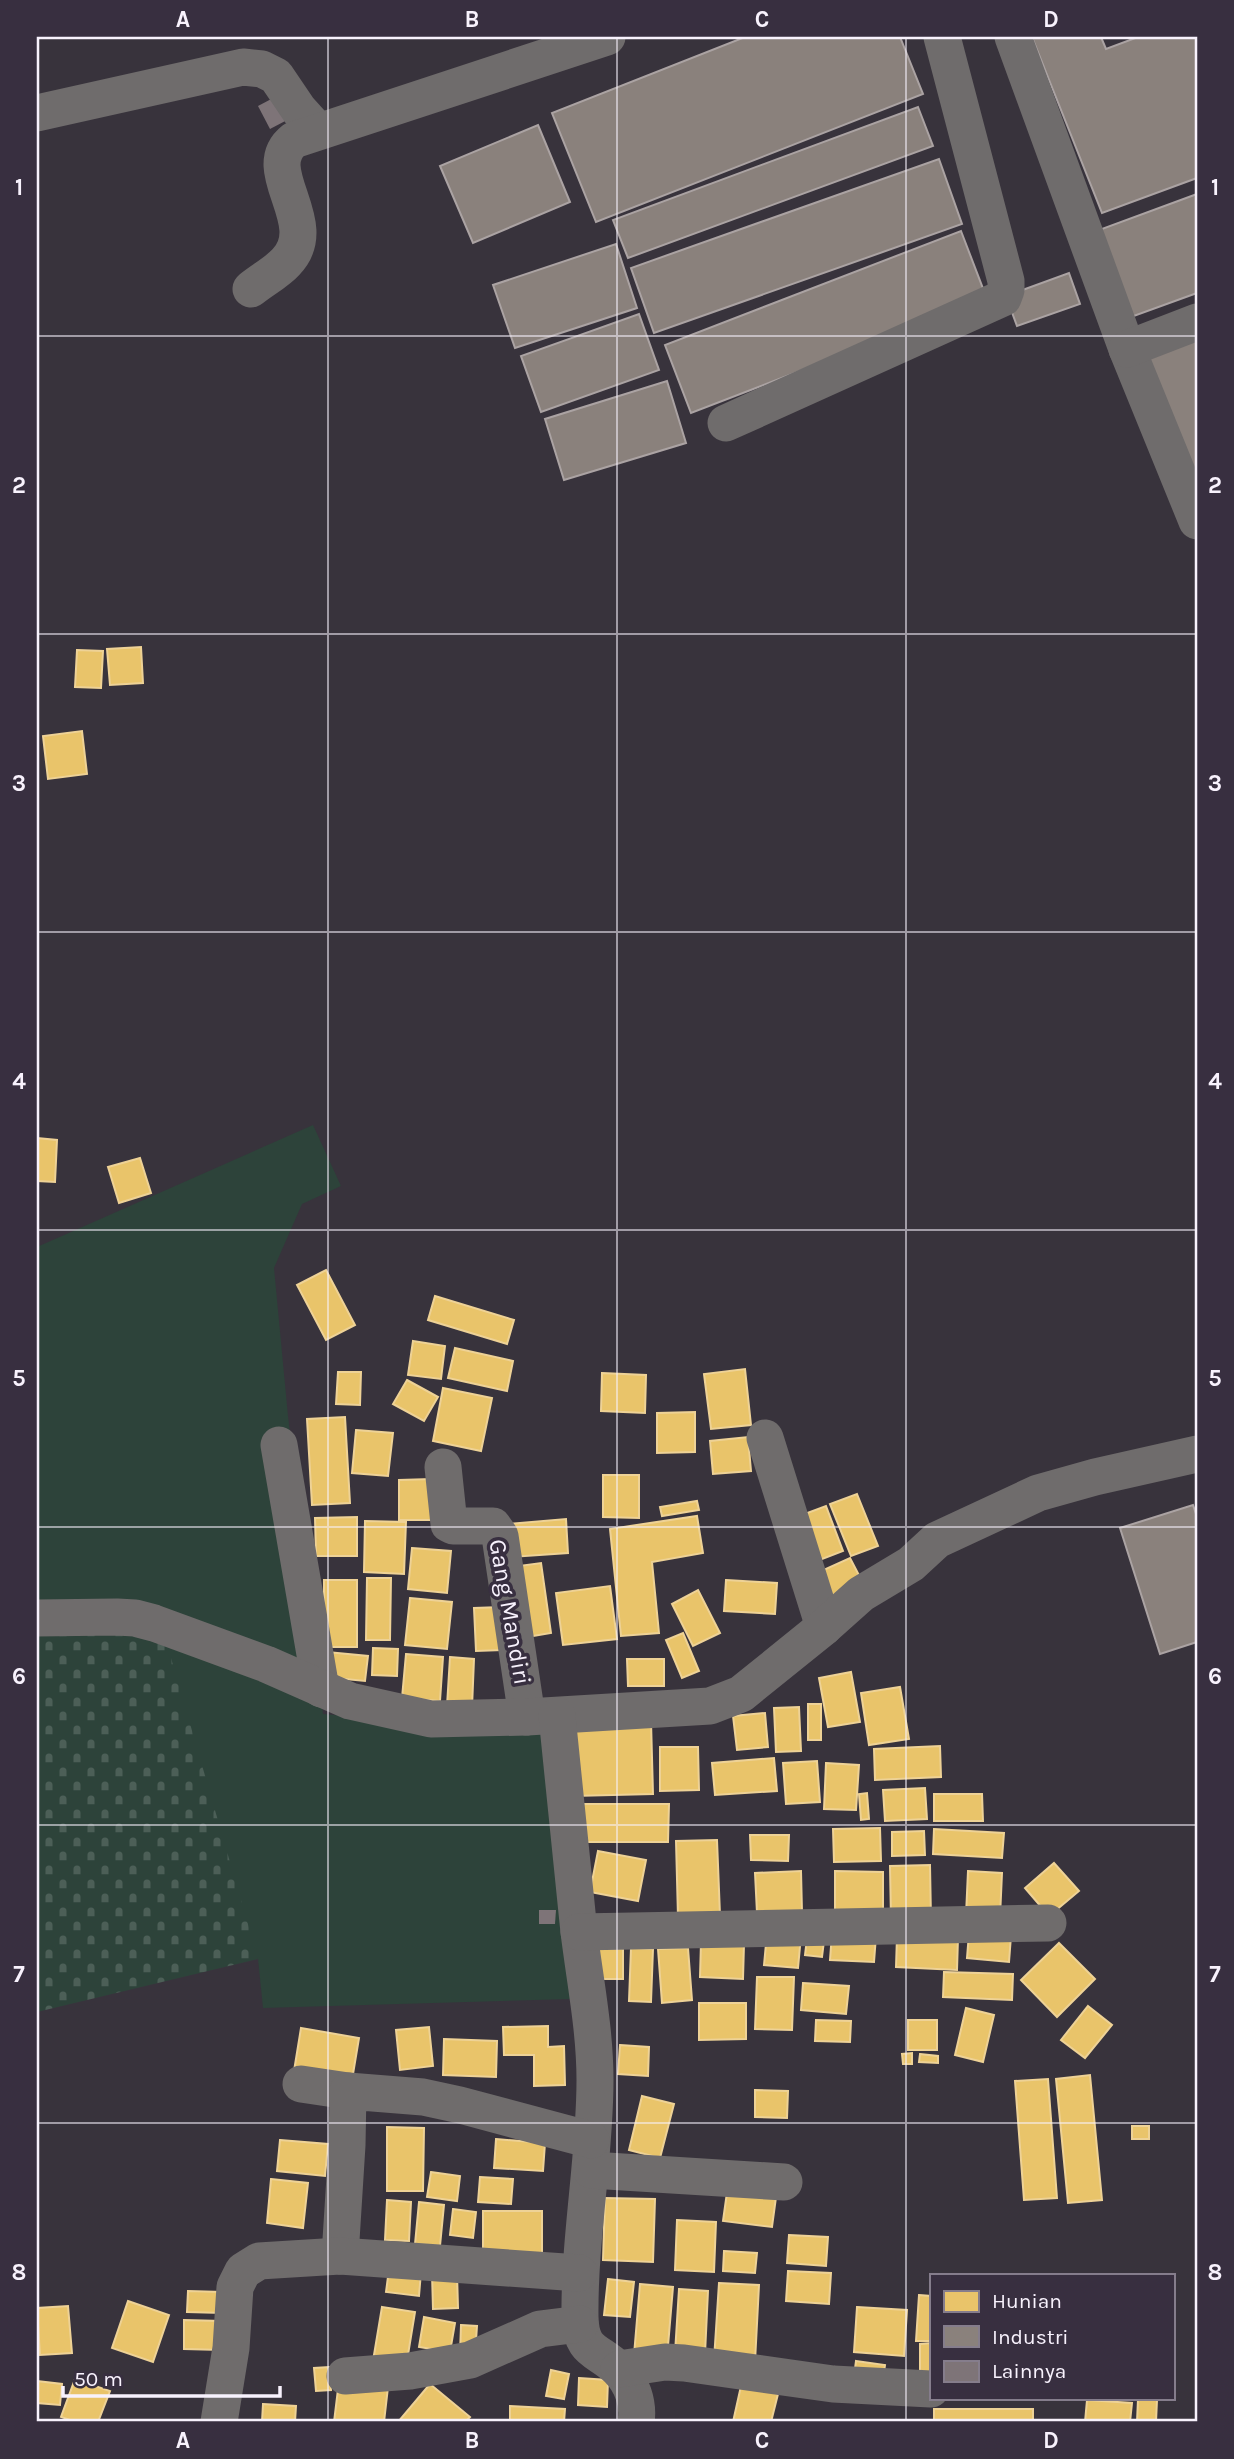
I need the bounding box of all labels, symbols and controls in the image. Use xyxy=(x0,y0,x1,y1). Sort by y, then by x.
text: A xyxy=(176,6,190,33)
text: B xyxy=(465,6,479,33)
text: C xyxy=(755,6,769,33)
text: D xyxy=(1043,6,1059,33)
text: 1 xyxy=(15,174,23,201)
text: 1 xyxy=(1211,174,1219,201)
text: 2 xyxy=(12,472,26,499)
text: 2 xyxy=(1208,472,1222,499)
text: 3 xyxy=(12,770,26,797)
text: 3 xyxy=(1208,770,1222,797)
text: 4 xyxy=(12,1068,26,1095)
text: 4 xyxy=(1208,1068,1222,1095)
text: 5 xyxy=(12,1365,26,1392)
text: 5 xyxy=(1208,1365,1222,1392)
street label: Gang Mandiri xyxy=(483,1537,537,1687)
text: 6 xyxy=(12,1663,26,1690)
text: 6 xyxy=(1208,1663,1222,1690)
text: 7 xyxy=(13,1961,25,1988)
text: 7 xyxy=(1209,1961,1221,1988)
text: 8 xyxy=(12,2259,26,2286)
text: 8 xyxy=(1208,2259,1222,2286)
legend xyxy=(930,2274,1174,2400)
text: Hunian xyxy=(992,2289,1062,2313)
text: Industri xyxy=(992,2325,1069,2349)
scale bar xyxy=(63,2354,280,2398)
text: Lainnya xyxy=(992,2359,1066,2383)
text: 50 m xyxy=(74,2367,123,2391)
text: A xyxy=(176,2427,190,2454)
text: B xyxy=(465,2427,479,2454)
text: C xyxy=(755,2427,769,2454)
text: D xyxy=(1043,2427,1059,2454)

